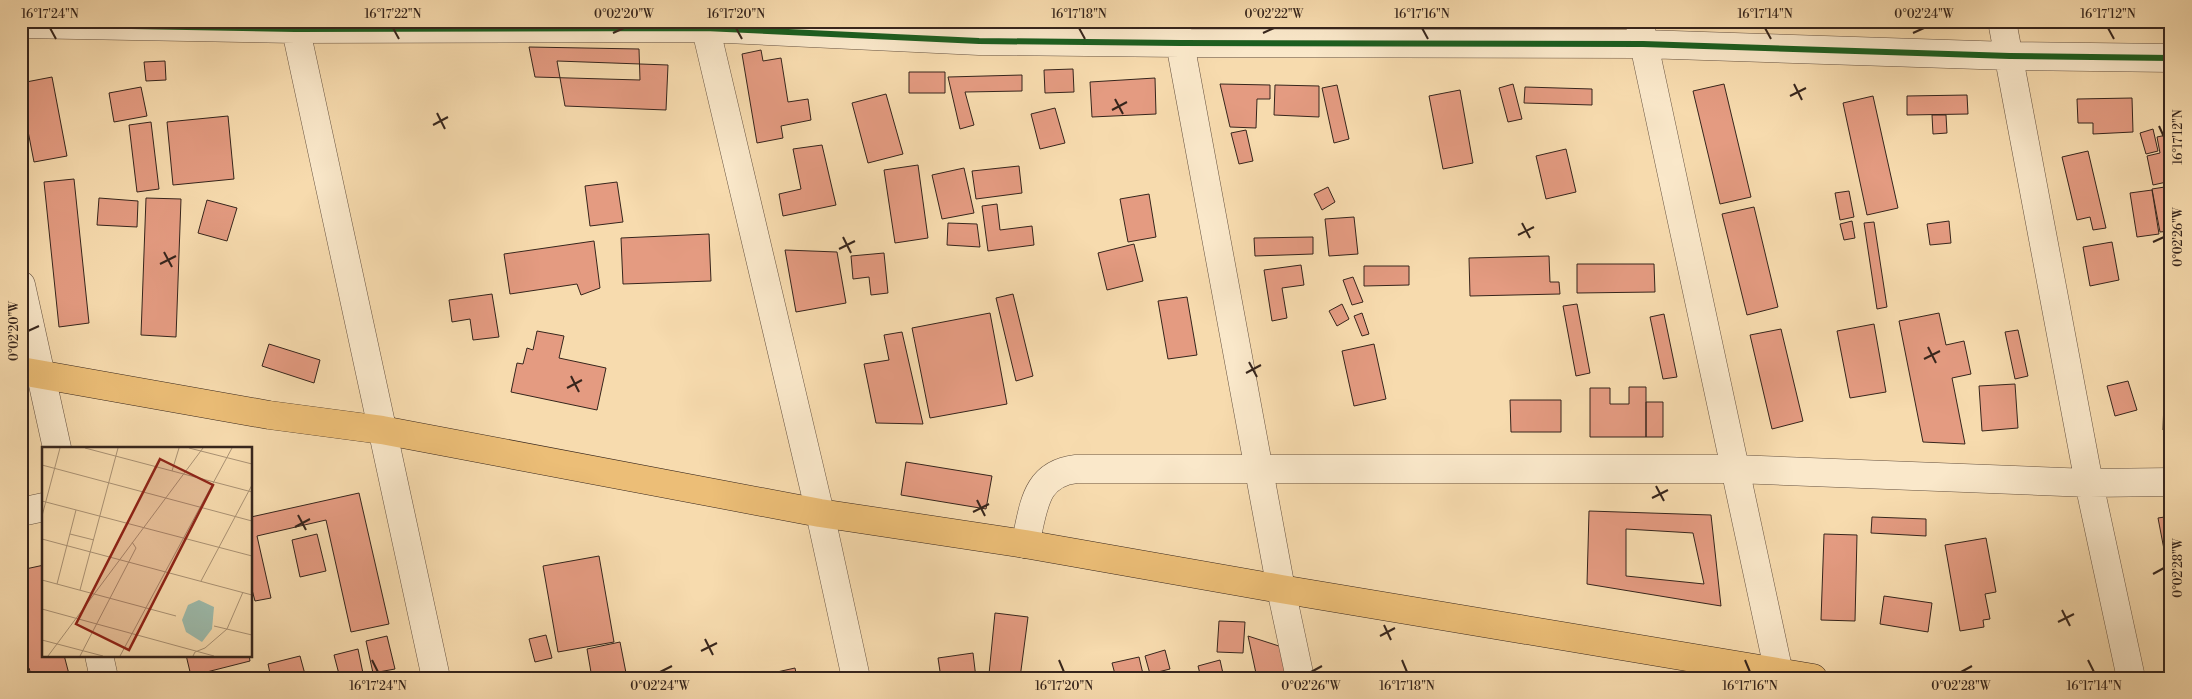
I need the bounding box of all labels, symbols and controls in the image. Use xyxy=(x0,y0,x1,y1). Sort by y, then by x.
text: 16°17'24"N xyxy=(21,7,79,22)
text: 16°17'22"N xyxy=(364,7,422,22)
text: 0°02'20"W xyxy=(594,7,655,22)
text: 16°17'20"N xyxy=(707,7,765,22)
text: 16°17'18"N xyxy=(1051,7,1107,22)
text: 0°02'22"W xyxy=(1245,7,1305,22)
text: 16°17'16"N xyxy=(1394,7,1450,22)
text: 16°17'14"N xyxy=(1737,7,1793,22)
text: 0°02'24"W xyxy=(1894,7,1955,22)
text: 16°17'12"N xyxy=(2080,7,2136,22)
text: 16°17'12"N xyxy=(2171,109,2186,165)
text: 0°02'26"W xyxy=(2171,206,2186,267)
text: 0°02'20"W xyxy=(7,300,22,361)
inset map xyxy=(42,447,252,656)
text: 0°02'28"W xyxy=(2171,537,2186,598)
text: 16°17'24"N xyxy=(349,679,407,694)
text: 0°02'24"W xyxy=(630,679,691,694)
text: 16°17'20"N xyxy=(1035,679,1093,694)
text: 0°02'26"W xyxy=(1281,679,1342,694)
text: 16°17'18"N xyxy=(1379,679,1435,694)
text: 16°17'16"N xyxy=(1722,679,1778,694)
text: 0°02'28"W xyxy=(1931,679,1992,694)
text: 16°17'14"N xyxy=(2066,679,2122,694)

